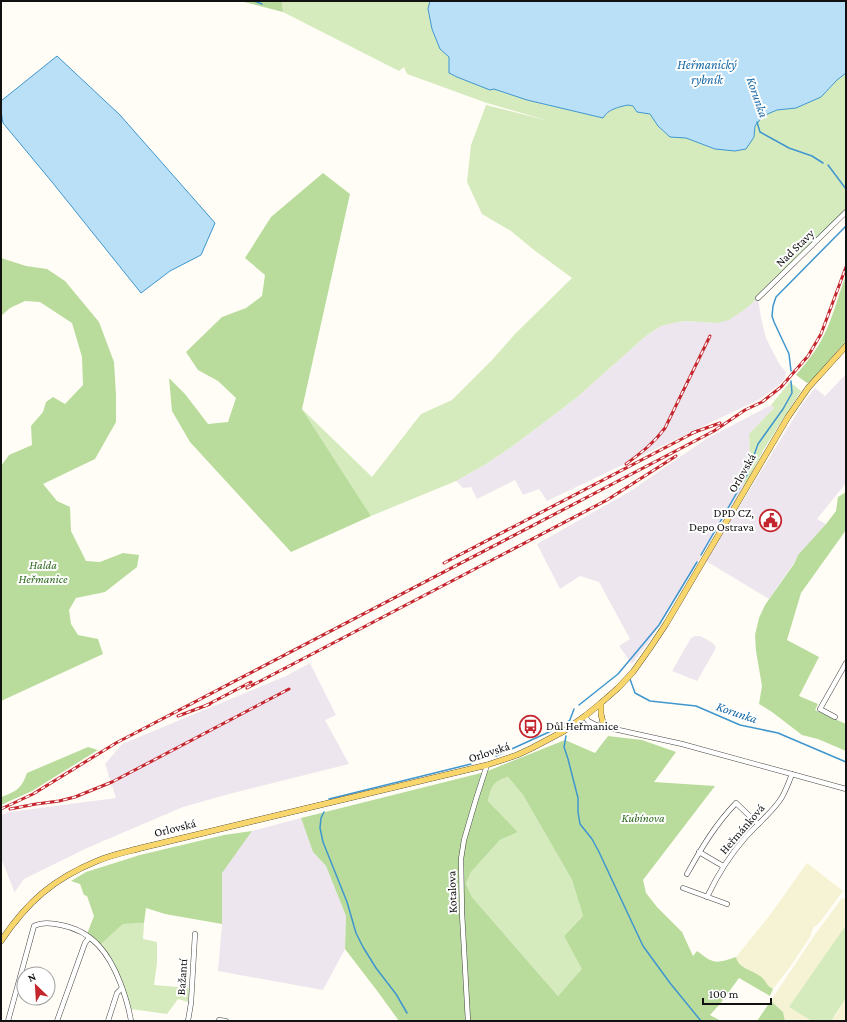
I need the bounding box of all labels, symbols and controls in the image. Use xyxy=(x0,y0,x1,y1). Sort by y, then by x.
water label: Heřmanický rybník xyxy=(677,57,737,87)
water label: Korunka xyxy=(744,75,771,120)
street label: Nad Stavy xyxy=(773,226,818,270)
street label: Orlovská xyxy=(725,451,759,495)
place label: DPD CZ, Depo Ostrava xyxy=(689,506,754,534)
public building icon: DPD CZ, Depo Ostrava xyxy=(757,507,783,533)
park label: Halda Heřmanice xyxy=(18,558,68,586)
water label: Korunka xyxy=(714,699,759,726)
bus stop icon: Důl Heřmanice xyxy=(517,713,543,739)
place label: Důl Heřmanice xyxy=(546,719,618,733)
street label: Orlovská xyxy=(467,739,512,765)
street label: Heřmánková xyxy=(716,801,768,857)
park label: Kubínova xyxy=(621,811,665,825)
street label: Orlovská xyxy=(153,816,198,840)
street label: Kotalova xyxy=(444,870,460,913)
street label: Bažantí xyxy=(174,958,190,996)
north arrow xyxy=(16,966,56,1006)
text: N xyxy=(26,970,38,984)
scale bar xyxy=(703,980,771,1006)
text: 100 m xyxy=(709,987,739,1001)

